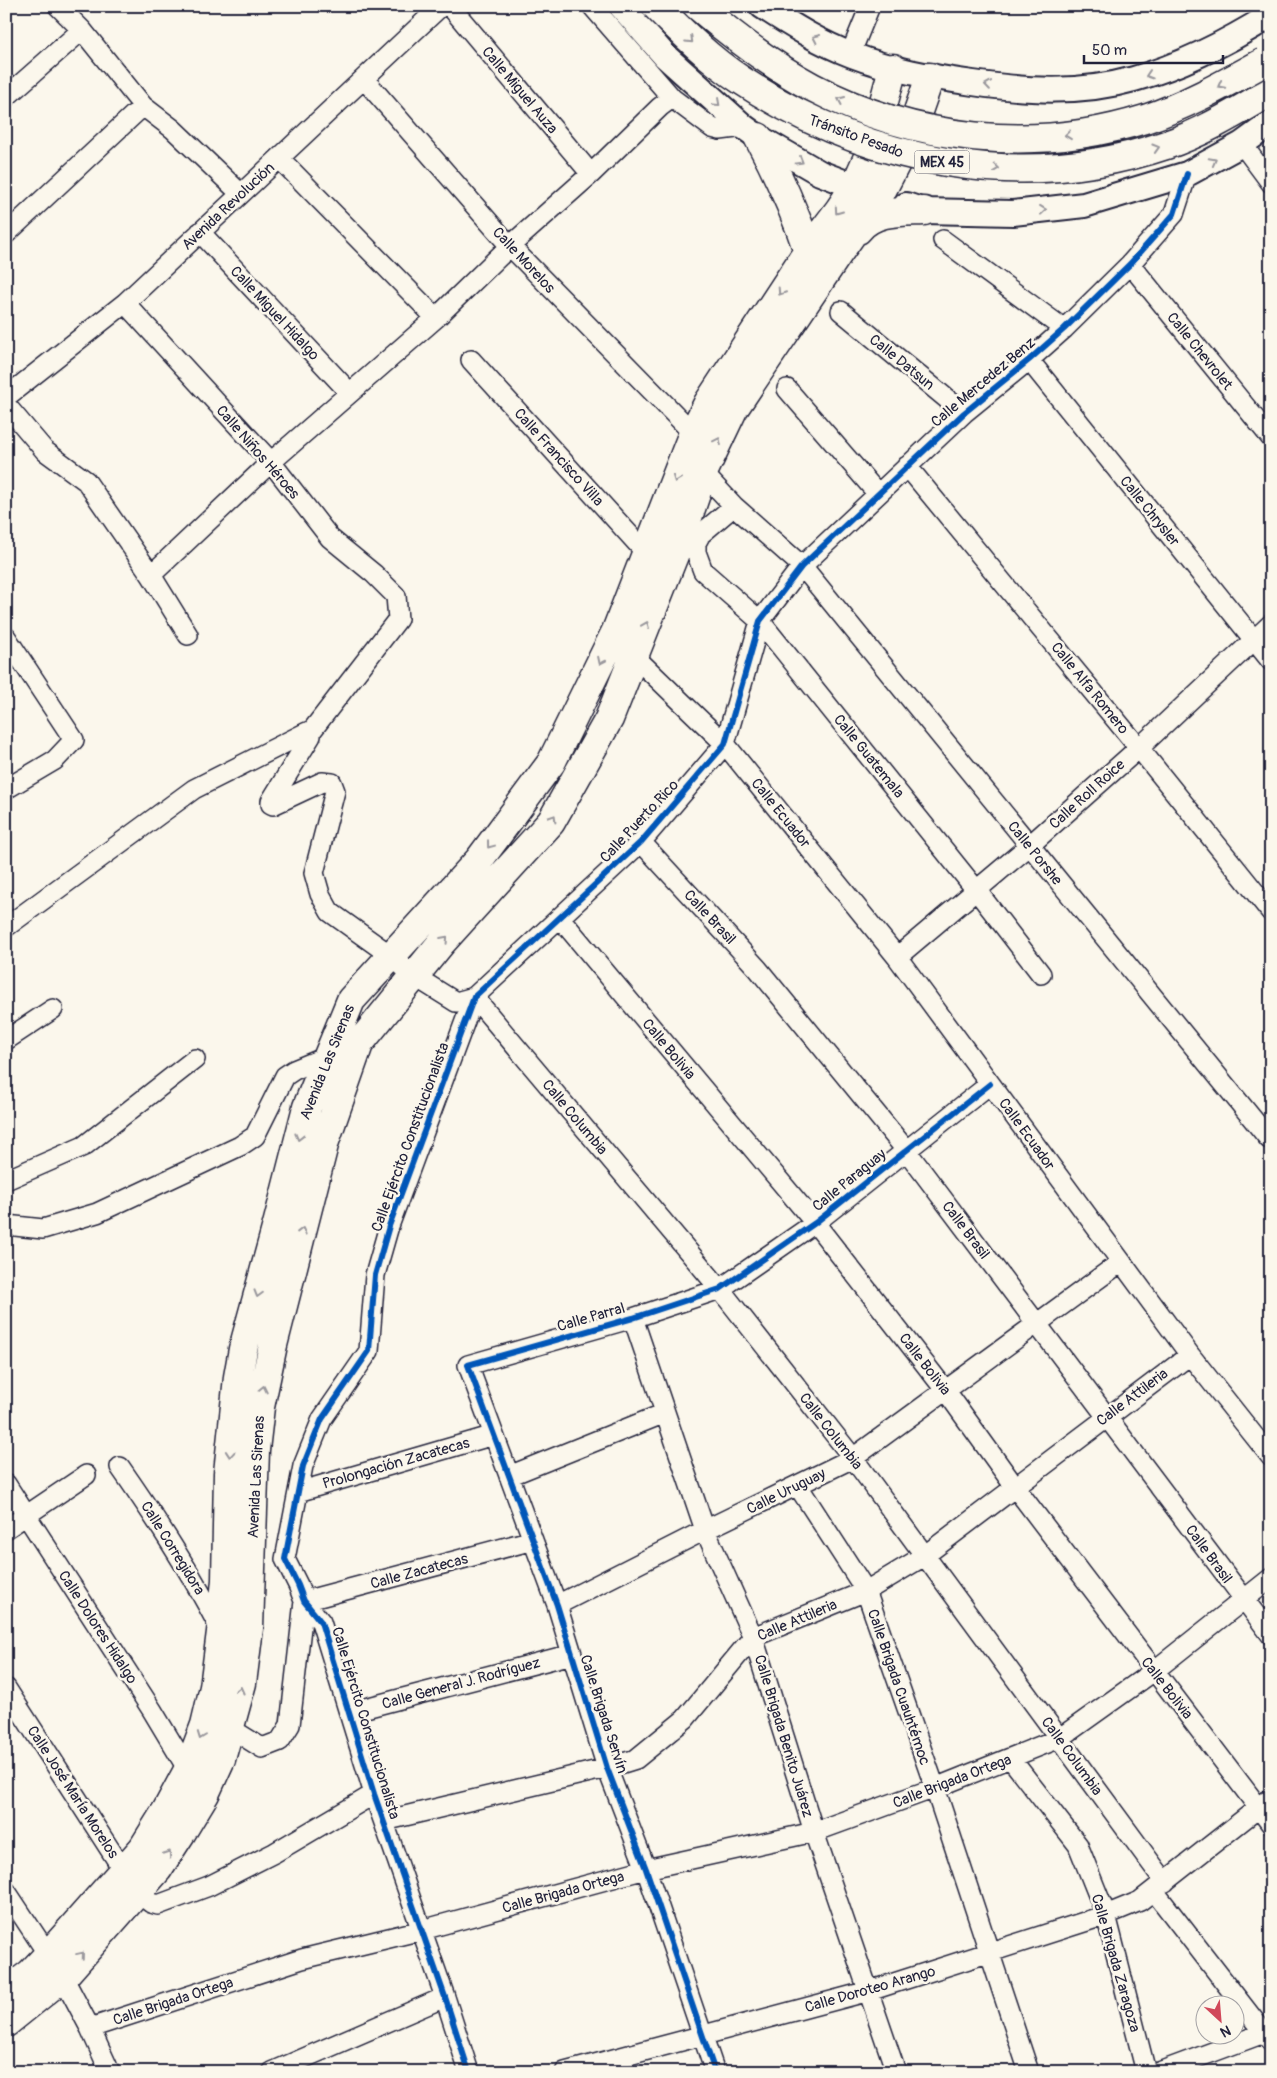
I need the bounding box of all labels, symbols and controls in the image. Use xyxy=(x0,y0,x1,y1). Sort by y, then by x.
scale bar xyxy=(1084,32,1223,64)
one-way arrow xyxy=(685,34,694,43)
one-way arrow xyxy=(812,34,821,45)
text: 50 m xyxy=(1092,41,1127,60)
street label: Calle Miguel Auza xyxy=(478,43,562,138)
one-way arrow xyxy=(1145,69,1153,79)
one-way arrow xyxy=(1217,79,1226,89)
one-way arrow xyxy=(984,81,993,91)
one-way arrow xyxy=(837,96,846,106)
one-way arrow xyxy=(711,97,720,106)
street label: Tránsito Pesado xyxy=(806,111,906,162)
one-way arrow xyxy=(1063,129,1071,140)
one-way arrow xyxy=(1152,143,1160,153)
road number: MEX 45 xyxy=(914,150,970,173)
one-way arrow xyxy=(795,155,804,165)
one-way arrow xyxy=(1207,157,1216,167)
street label: Avenida Revolución xyxy=(178,158,279,254)
one-way arrow xyxy=(992,162,1000,173)
one-way arrow xyxy=(835,205,844,214)
one-way arrow xyxy=(1039,205,1047,216)
street label: Calle Morelos xyxy=(488,223,559,298)
street label: Calle Miguel Hidalgo xyxy=(226,262,323,365)
one-way arrow xyxy=(778,286,787,296)
street label: Calle Chevrolet xyxy=(1162,309,1237,395)
street label: Calle Datsun xyxy=(865,330,938,394)
street label: Calle Mercedez Benz xyxy=(927,333,1040,432)
street label: Calle Niños Héroes xyxy=(212,402,304,503)
street label: Calle Francisco Villa xyxy=(510,404,608,510)
one-way arrow xyxy=(712,437,722,446)
street label: Calle Chrysler xyxy=(1115,472,1184,551)
one-way arrow xyxy=(672,474,682,483)
one-way arrow xyxy=(640,621,650,629)
street label: Calle Alfa Romero xyxy=(1047,638,1133,738)
one-way arrow xyxy=(597,656,607,665)
street label: Calle Guatemala xyxy=(829,711,908,802)
street label: Calle Roll Roice xyxy=(1045,755,1130,833)
street label: Calle Ecuador xyxy=(747,775,815,853)
street label: Calle Puerto Rico xyxy=(596,776,683,867)
one-way arrow xyxy=(547,814,557,823)
street label: Calle Porshe xyxy=(1003,817,1067,890)
one-way arrow xyxy=(488,839,496,848)
street label: Calle Brasil xyxy=(680,886,740,949)
one-way arrow xyxy=(439,935,448,944)
street label: Avenida Las Sirenas xyxy=(296,1002,359,1123)
street label: Calle Bolivia xyxy=(638,1015,700,1084)
street label: Calle Ejército Constitucionalista xyxy=(367,1040,454,1235)
street label: Calle Columbia xyxy=(538,1076,612,1159)
street label: Calle Ecuador xyxy=(994,1095,1059,1175)
one-way arrow xyxy=(294,1132,305,1141)
street label: Calle Paraguay xyxy=(809,1144,891,1216)
street label: Calle Brasil xyxy=(938,1198,994,1263)
one-way arrow xyxy=(296,1227,307,1236)
one-way arrow xyxy=(253,1290,264,1298)
street label: Calle Parral xyxy=(555,1299,627,1336)
street label: Calle Bolivia xyxy=(894,1329,955,1399)
street label: Calle Attileria xyxy=(1093,1364,1172,1430)
one-way arrow xyxy=(258,1385,268,1394)
street label: Calle Columbia xyxy=(795,1389,867,1474)
street label: Avenida Las Sirenas xyxy=(244,1415,269,1539)
street label: Prolongación Zacatecas xyxy=(321,1433,472,1494)
one-way arrow xyxy=(225,1450,236,1458)
street label: Calle Uruguay xyxy=(744,1464,829,1519)
street label: Calle Corregidora xyxy=(136,1498,209,1599)
street label: Calle Brasil xyxy=(1181,1521,1236,1587)
street label: Calle Zacatecas xyxy=(368,1549,470,1594)
street label: Calle Dolores Hidalgo xyxy=(54,1567,141,1687)
street label: Calle Attileria xyxy=(755,1595,840,1646)
street label: Calle Brigada Cuauhtémoc xyxy=(863,1607,934,1768)
street label: Calle Ejército Constitucionalista xyxy=(327,1625,404,1822)
street label: Calle Brigada Servín xyxy=(575,1652,632,1776)
street label: Calle General J. Rodríguez xyxy=(380,1653,543,1714)
street label: Calle Brigada Benito Juárez xyxy=(750,1653,817,1820)
street label: Calle Bolivia xyxy=(1136,1653,1197,1723)
one-way arrow xyxy=(234,1686,245,1695)
street label: Calle Columbia xyxy=(1037,1713,1106,1799)
street label: Calle José María Morelos xyxy=(23,1722,123,1862)
one-way arrow xyxy=(197,1731,207,1740)
street label: Calle Brigada Ortega xyxy=(890,1750,1014,1813)
one-way arrow xyxy=(162,1850,171,1860)
street label: Calle Brigada Ortega xyxy=(500,1867,626,1918)
street label: Calle Brigada Zaragoza xyxy=(1087,1892,1144,2034)
one-way arrow xyxy=(75,1952,84,1961)
street label: Calle Doroteo Arango xyxy=(803,1962,938,2017)
street label: Calle Brigada Ortega xyxy=(111,1973,236,2030)
north arrow xyxy=(1194,1996,1244,2046)
text: N xyxy=(1217,2022,1233,2041)

